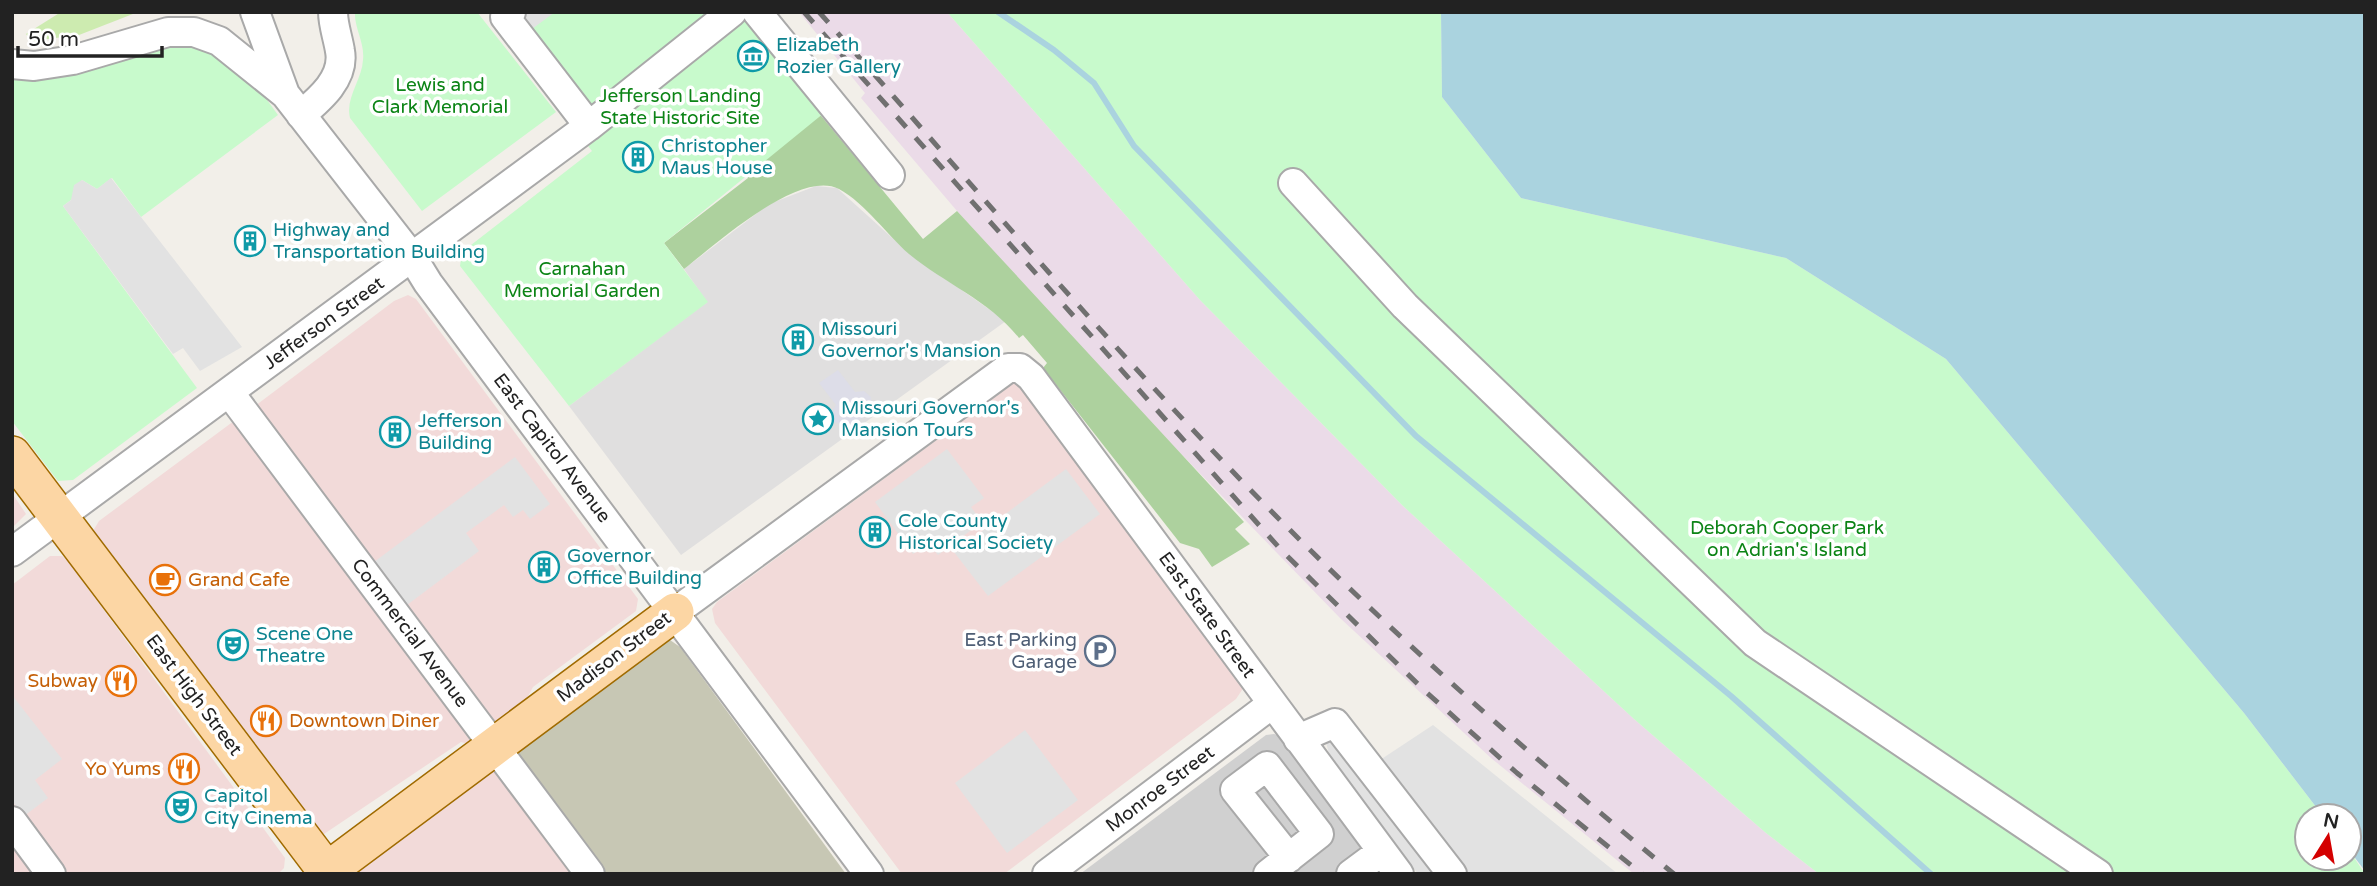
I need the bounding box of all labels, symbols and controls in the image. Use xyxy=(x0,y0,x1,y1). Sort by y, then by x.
scale bar xyxy=(18,14,161,58)
text: 50 m xyxy=(28,27,79,52)
place label: Elizabeth Rozier Gallery xyxy=(776,34,901,78)
museum icon: Elizabeth Rozier Gallery xyxy=(736,39,770,73)
park label: Lewis and Clark Memorial xyxy=(372,74,508,118)
park label: Jefferson Landing State Historic Site xyxy=(599,85,761,129)
place label: Christopher Maus House xyxy=(661,135,773,179)
building icon: Christopher Maus House xyxy=(621,140,655,174)
place label: Highway and Transportation Building xyxy=(273,219,485,263)
building icon: Highway and Transportation Building xyxy=(233,224,267,258)
park label: Carnahan Memorial Garden xyxy=(504,258,660,302)
street label: Jefferson Street xyxy=(260,272,388,374)
place label: Missouri Governor's Mansion xyxy=(821,318,1001,362)
building icon: Missouri Governor's Mansion xyxy=(781,323,815,357)
street label: East Capitol Avenue xyxy=(489,369,615,527)
place label: Missouri Governor's Mansion Tours xyxy=(841,397,1020,441)
place icon: Missouri Governor's Mansion Tours xyxy=(801,402,835,436)
place label: Jefferson Building xyxy=(418,410,502,454)
building icon: Jefferson Building xyxy=(378,415,412,449)
place label: Cole County Historical Society xyxy=(898,510,1053,554)
building icon: Cole County Historical Society xyxy=(858,515,892,549)
park label: Deborah Cooper Park on Adrian's Island xyxy=(1690,517,1884,561)
place label: Governor Office Building xyxy=(567,545,702,589)
street label: East State Street xyxy=(1154,548,1260,682)
building icon: Governor Office Building xyxy=(527,550,561,584)
street label: Commercial Avenue xyxy=(347,554,473,712)
cafe icon: Grand Cafe xyxy=(148,563,182,597)
place label: Grand Cafe xyxy=(188,569,290,591)
street label: Madison Street xyxy=(553,607,675,707)
place label: Scene One Theatre xyxy=(256,623,353,667)
theatre icon: Scene One Theatre xyxy=(216,628,250,662)
place label: East Parking Garage xyxy=(964,629,1077,673)
street label: East High Street xyxy=(141,630,247,760)
parking icon: East Parking Garage xyxy=(1083,634,1117,668)
restaurant icon: Subway xyxy=(104,664,138,698)
place label: Subway xyxy=(27,670,98,692)
restaurant icon: Downtown Diner xyxy=(249,704,283,738)
place label: Downtown Diner xyxy=(289,710,440,732)
street label: Monroe Street xyxy=(1102,741,1218,837)
restaurant icon: Yo Yums xyxy=(167,752,201,786)
place label: Yo Yums xyxy=(85,758,161,780)
place label: Capitol City Cinema xyxy=(204,785,313,829)
theatre icon: Capitol City Cinema xyxy=(164,790,198,824)
north arrow xyxy=(2293,802,2363,872)
text: N xyxy=(2321,809,2341,834)

